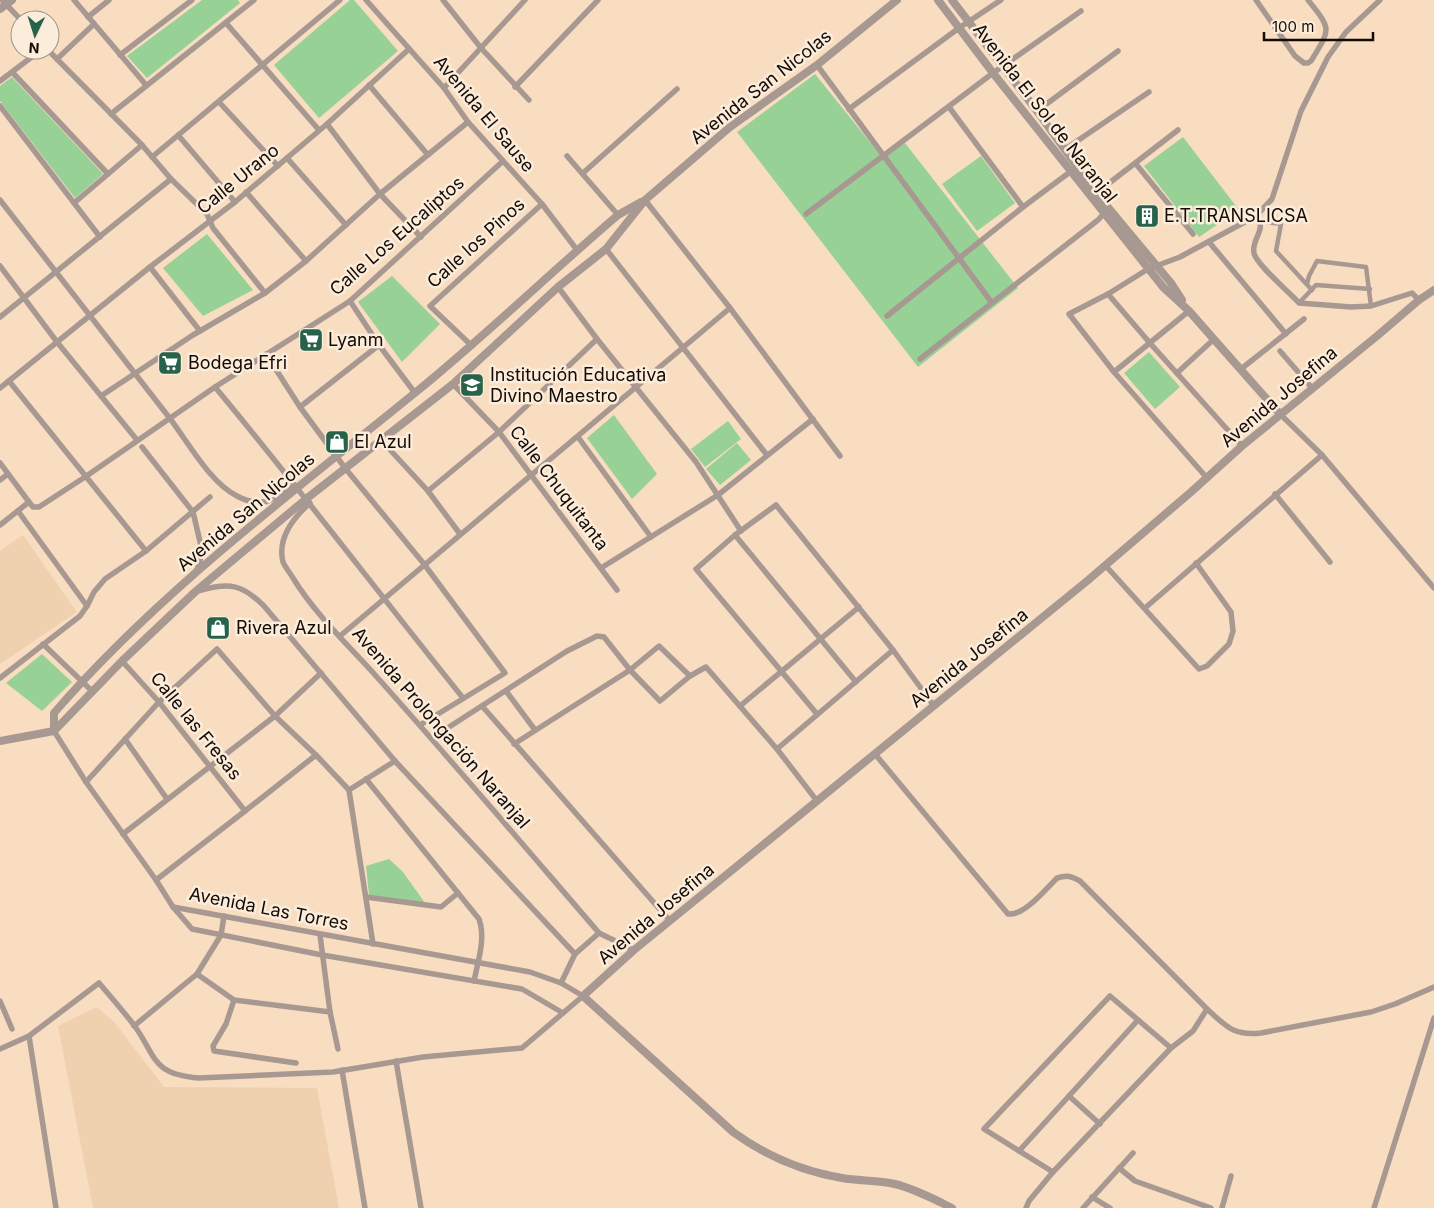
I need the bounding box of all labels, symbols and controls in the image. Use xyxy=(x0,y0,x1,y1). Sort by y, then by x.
north arrow xyxy=(10,10,60,60)
scale bar xyxy=(1264,10,1373,42)
text: 100 m xyxy=(1272,17,1314,36)
street label: Avenida El Sol de Naranjal xyxy=(969,19,1122,206)
street label: Avenida San Nicolas xyxy=(686,25,835,148)
text: N xyxy=(28,40,40,57)
street label: Avenida El Sause xyxy=(430,51,539,176)
street label: Calle Urano xyxy=(193,139,283,218)
street label: Calle Los Eucaliptos xyxy=(325,172,468,300)
street label: Calle los Pinos xyxy=(423,193,529,292)
building icon: E.T.TRANSLICSA xyxy=(1134,203,1160,229)
place label: E.T.TRANSLICSA xyxy=(1164,205,1308,226)
supermarket icon: Lyanm xyxy=(298,327,324,353)
place label: Lyanm xyxy=(328,329,384,350)
street label: Avenida Josefina xyxy=(1216,342,1341,451)
supermarket icon: Bodega Efri xyxy=(157,350,183,376)
place label: Bodega Efri xyxy=(188,352,287,373)
place label: Institución Educativa Divino Maestro xyxy=(490,364,666,406)
school or university icon: Institución Educativa Divino Maestro xyxy=(459,372,485,398)
street label: Calle Chuquitanta xyxy=(506,421,613,554)
shop icon: El Azul xyxy=(324,429,350,455)
place label: El Azul xyxy=(354,431,412,452)
street label: Avenida San Nicolas xyxy=(173,448,319,575)
street label: Avenida Josefina xyxy=(906,604,1032,712)
shop icon: Rivera Azul xyxy=(205,615,231,641)
place label: Rivera Azul xyxy=(236,617,332,638)
street label: Avenida Prolongación Naranjal xyxy=(348,623,534,832)
street label: Calle las Fresas xyxy=(146,667,246,784)
street label: Avenida Josefina xyxy=(593,859,718,968)
street label: Avenida Las Torres xyxy=(188,883,351,934)

